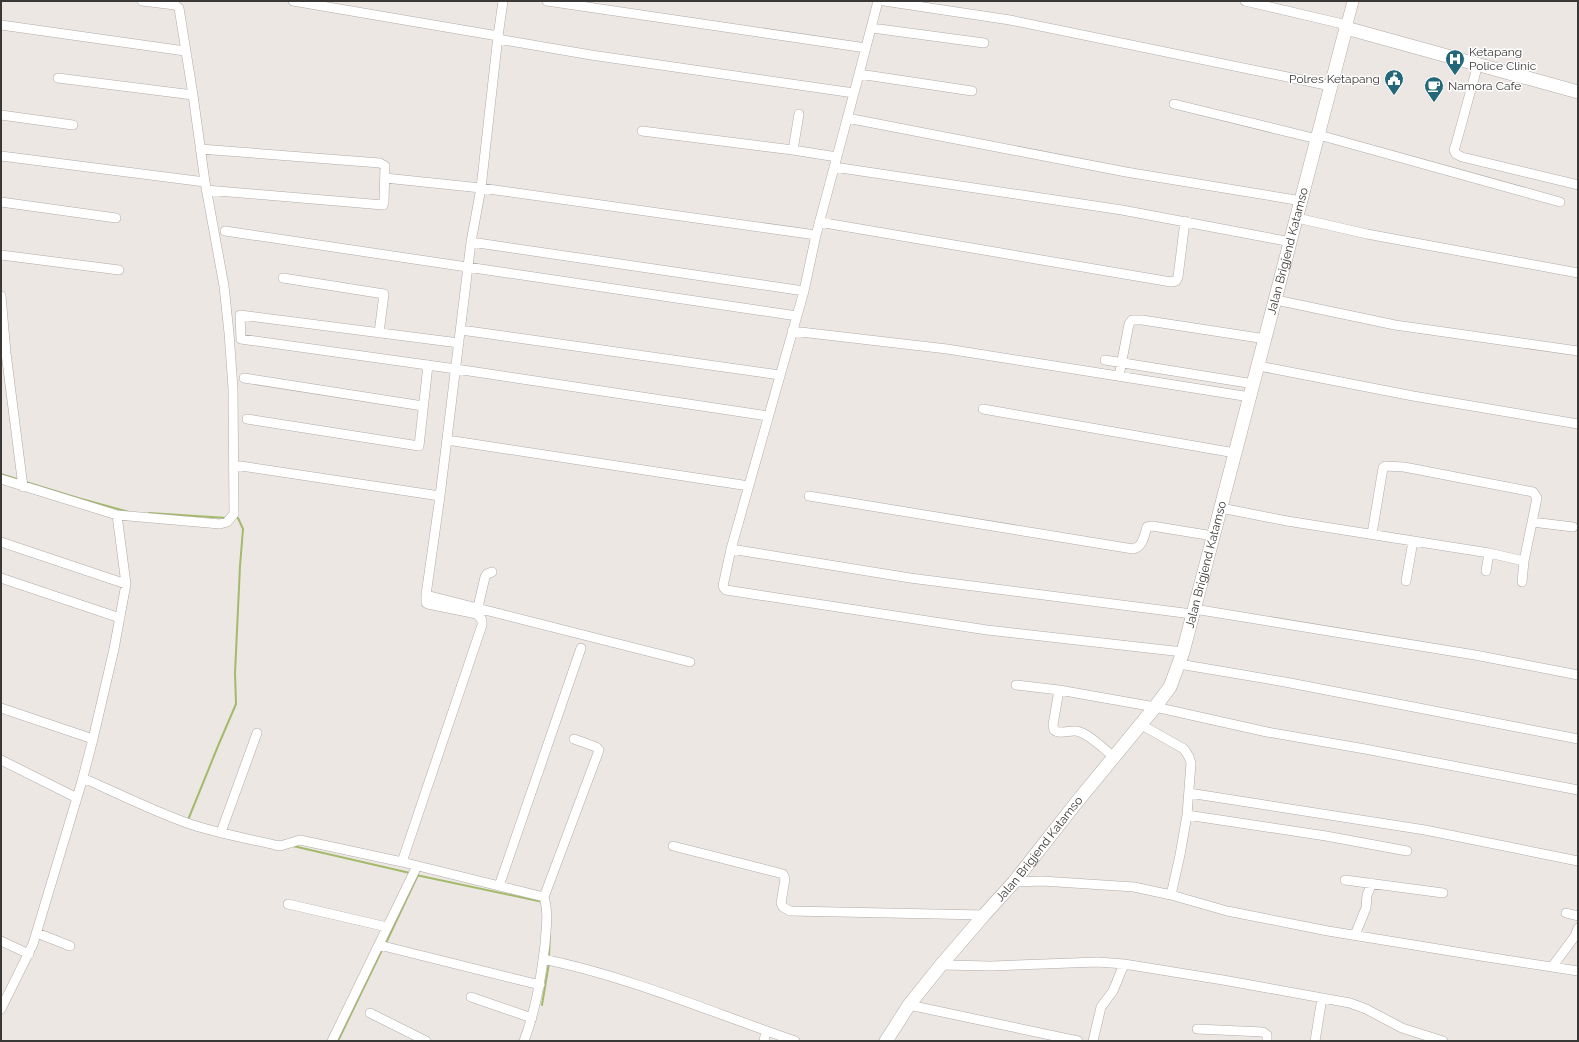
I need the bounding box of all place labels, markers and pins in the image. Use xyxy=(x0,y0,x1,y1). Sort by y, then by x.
place label: Ketapang Police Clinic xyxy=(1469,45,1537,73)
hospital icon: Ketapang Police Clinic xyxy=(1444,48,1466,76)
public building icon: Polres Ketapang xyxy=(1383,68,1405,96)
place label: Polres Ketapang xyxy=(1289,72,1380,86)
cafe icon: Namora Cafe xyxy=(1423,75,1445,103)
place label: Namora Cafe xyxy=(1448,79,1521,93)

